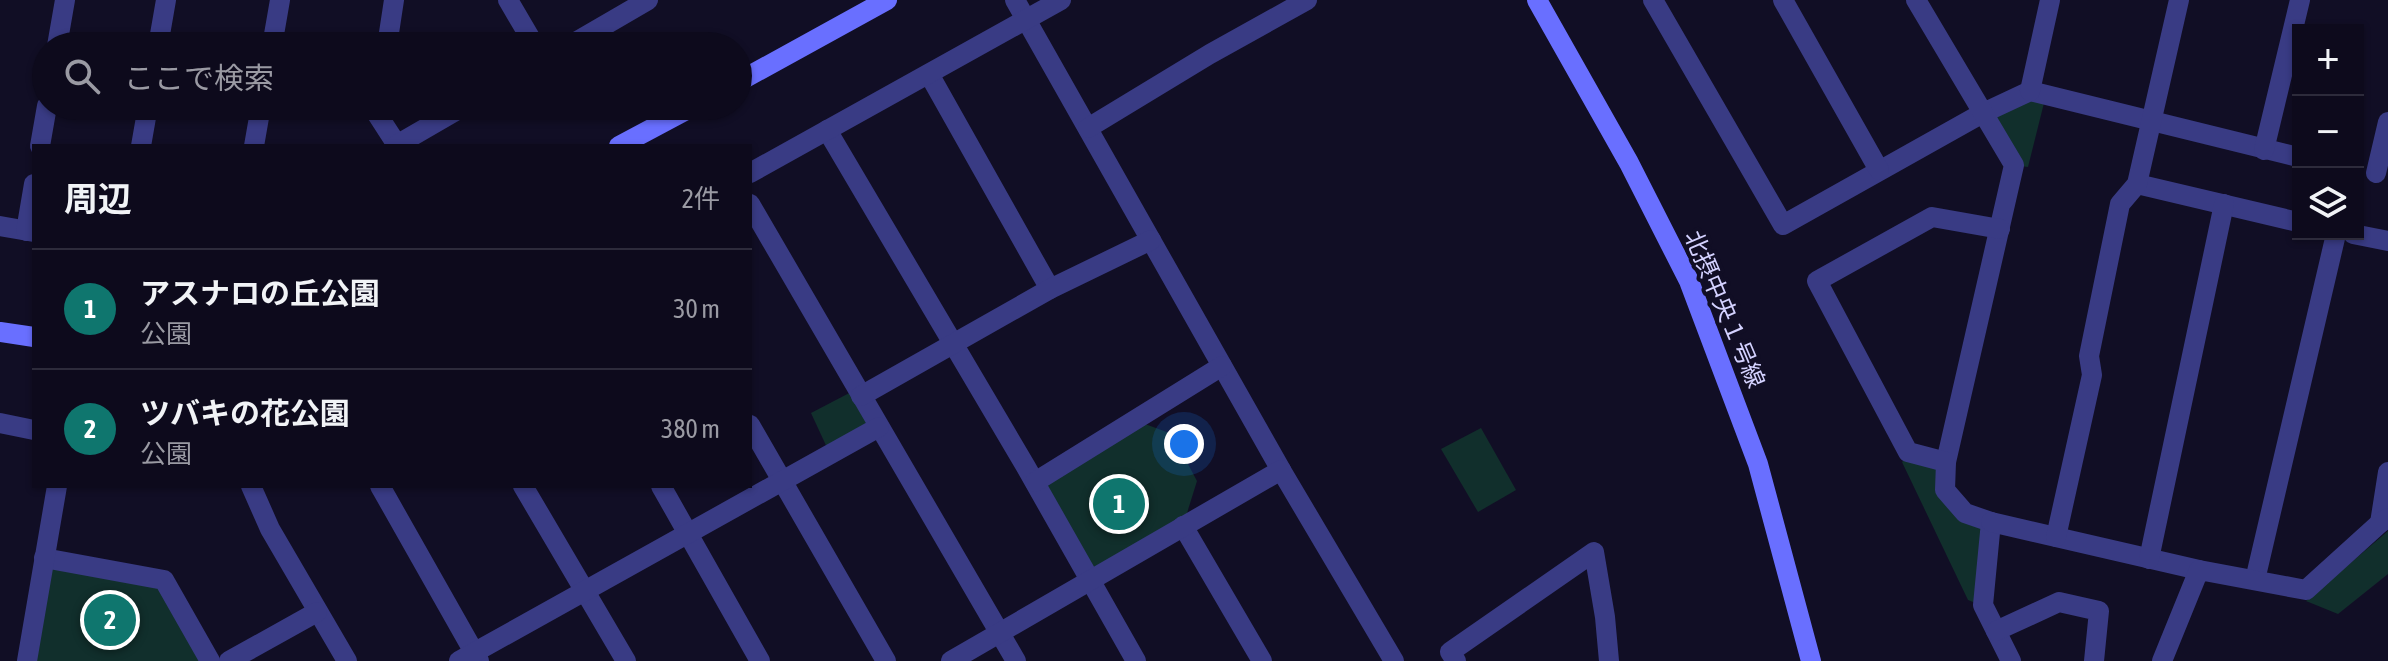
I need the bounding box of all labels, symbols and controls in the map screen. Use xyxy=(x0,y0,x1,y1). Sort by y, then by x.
map controls xyxy=(2292,24,2364,240)
button: + xyxy=(2292,24,2364,96)
search box xyxy=(32,32,752,120)
icon: search xyxy=(60,54,104,98)
text: ここで検索 xyxy=(124,61,274,95)
button: − xyxy=(2292,96,2364,168)
button: layers xyxy=(2292,168,2364,240)
text: 周辺 xyxy=(64,179,132,218)
text: 2件 xyxy=(682,184,720,214)
street label: 北摂中央１号線 xyxy=(1680,226,1770,392)
text: アスナロの丘公園 xyxy=(140,276,380,310)
text: 1 xyxy=(84,294,96,324)
text: 30 m xyxy=(673,294,720,324)
text: 公園 xyxy=(140,319,192,349)
text: ツバキの花公園 xyxy=(140,396,350,430)
text: 2 xyxy=(84,414,96,444)
text: 380 m xyxy=(661,414,720,444)
your location xyxy=(1164,424,1204,464)
text: 公園 xyxy=(140,439,192,469)
pin: 1 xyxy=(1093,474,1145,534)
pin: 2 xyxy=(84,590,136,650)

